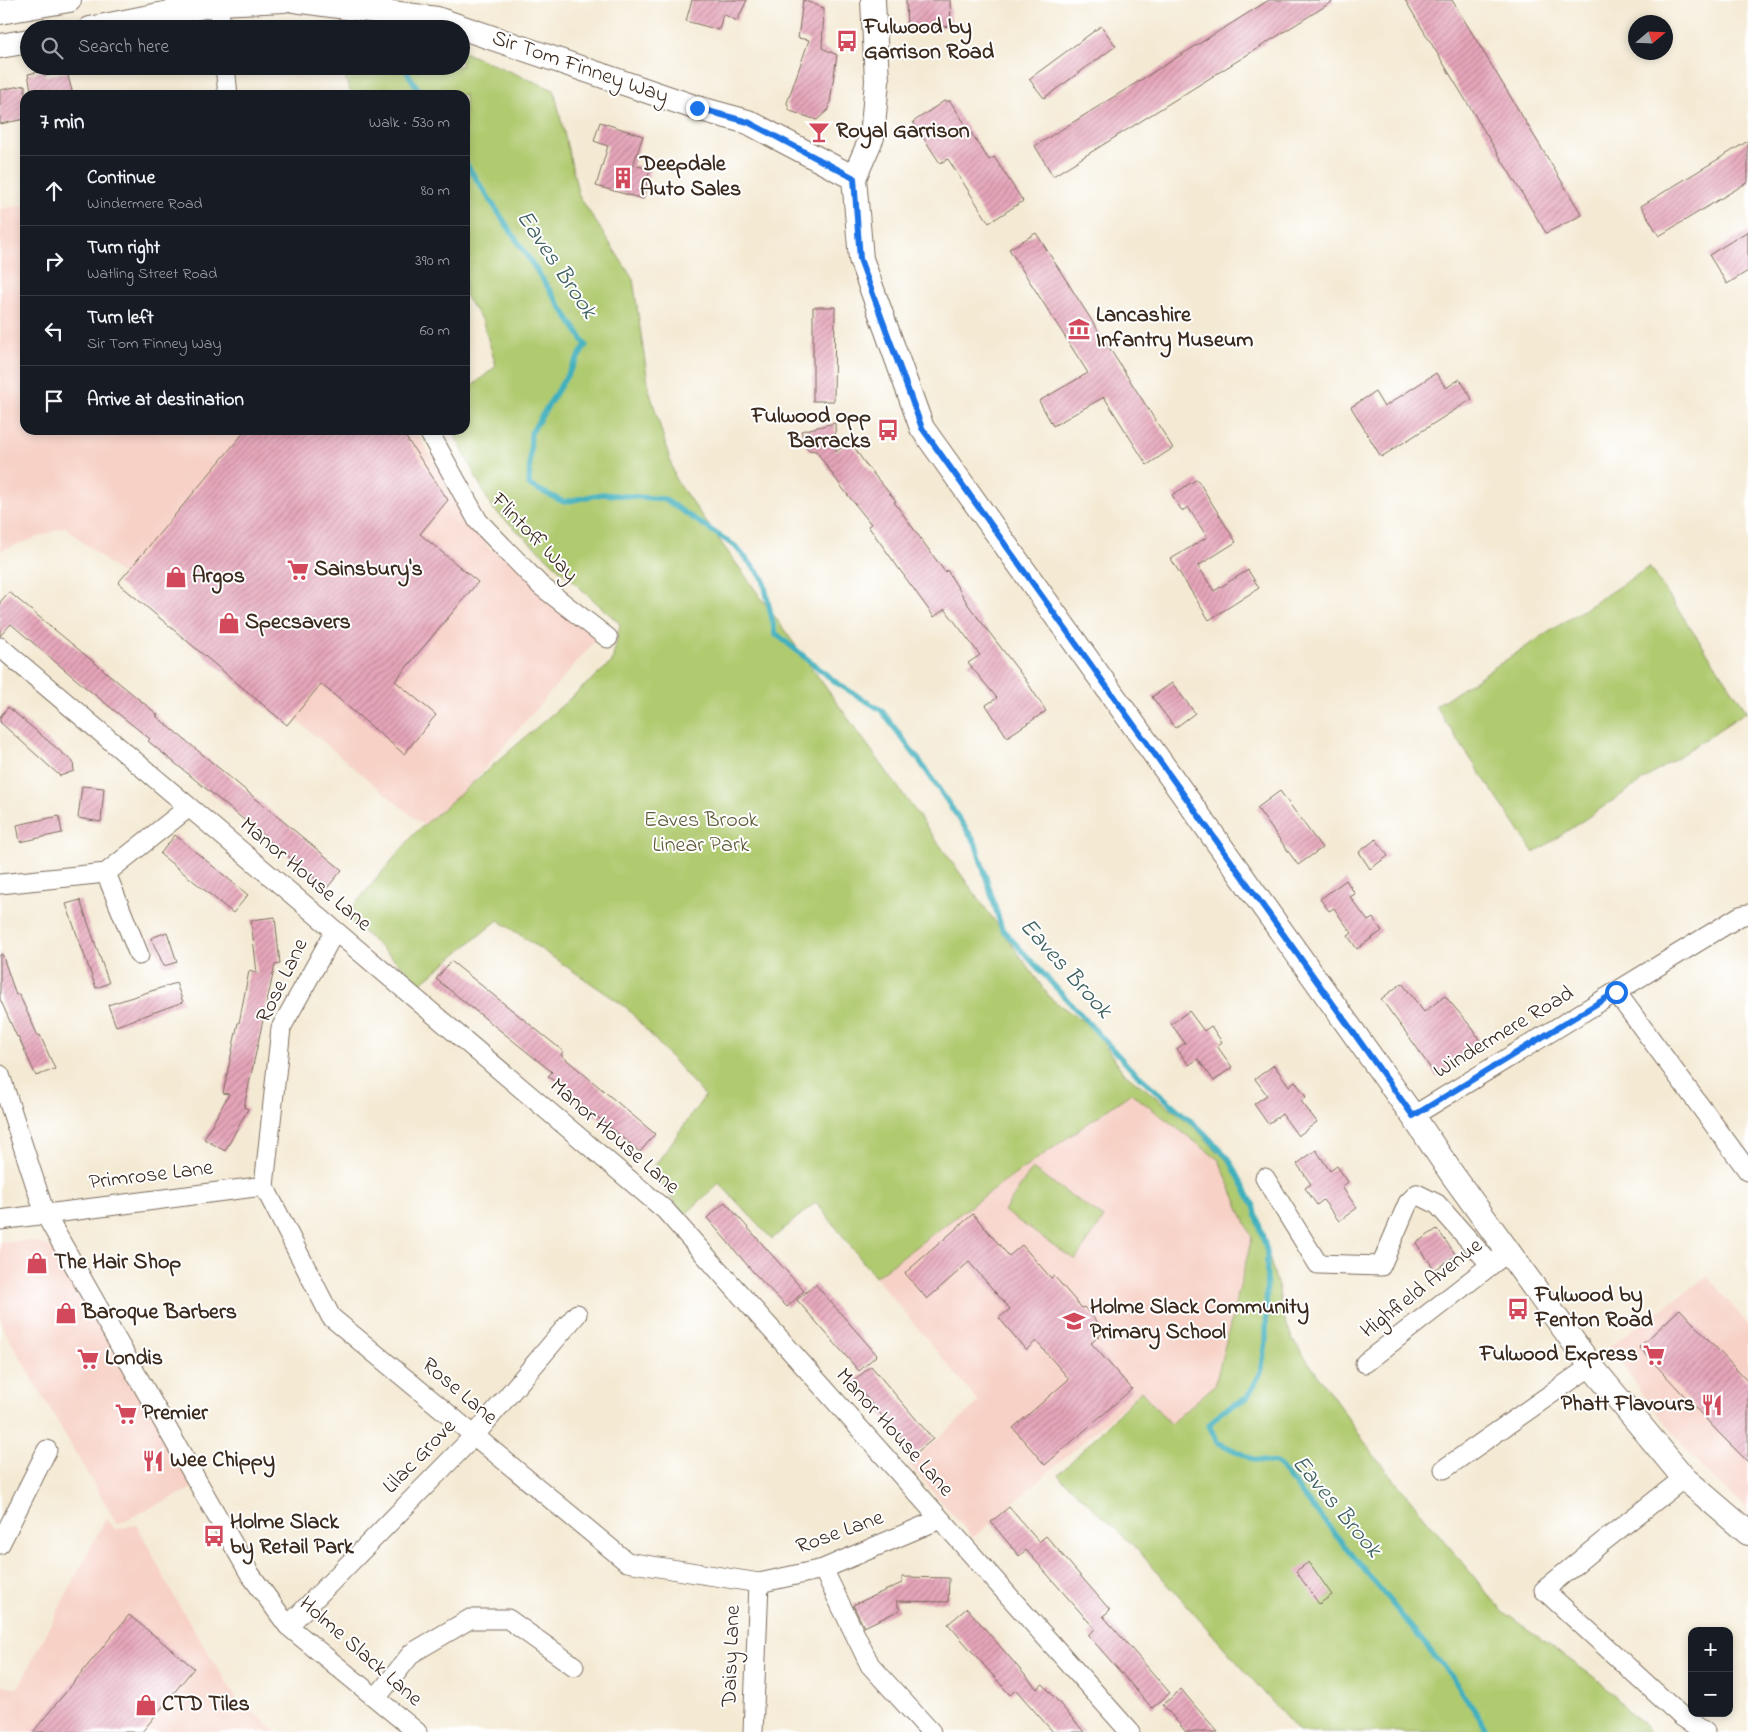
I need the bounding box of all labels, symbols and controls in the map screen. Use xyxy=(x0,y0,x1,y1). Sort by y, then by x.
place label: Fulwood by Garrison Road xyxy=(863,12,995,69)
north arrow xyxy=(1628,15,1673,60)
search box xyxy=(20,20,470,75)
street label: Sir Tom Finney Way xyxy=(487,23,673,114)
bus stop icon: Fulwood by Garrison Road xyxy=(834,28,860,54)
icon: search xyxy=(38,34,66,62)
text: Search here xyxy=(78,34,169,61)
route end xyxy=(686,97,709,120)
text: 7 min xyxy=(40,108,84,138)
text: Walk · 530 m xyxy=(369,111,450,135)
place label: Royal Garrison xyxy=(836,116,970,149)
bar icon: Royal Garrison xyxy=(806,119,832,145)
place label: Deepdale Auto Sales xyxy=(639,149,741,206)
text: Continue xyxy=(87,165,155,192)
building icon: Deepdale Auto Sales xyxy=(610,165,636,191)
icon: ahead xyxy=(40,177,68,205)
text: 80 m xyxy=(421,179,450,203)
text: Windermere Road xyxy=(87,192,203,216)
water label: Eaves Brook xyxy=(507,203,606,328)
text: Turn right xyxy=(87,235,160,262)
icon: right xyxy=(40,247,68,275)
text: 390 m xyxy=(415,249,450,273)
text: Watling Street Road xyxy=(87,262,217,286)
place label: Lancashire Infantry Museum xyxy=(1096,300,1253,358)
text: Turn left xyxy=(87,305,154,332)
museum icon: Lancashire Infantry Museum xyxy=(1066,316,1092,342)
icon: left xyxy=(40,317,68,345)
text: 60 m xyxy=(420,319,450,343)
text: Sir Tom Finney Way xyxy=(87,332,221,356)
icon: arrive xyxy=(40,387,68,415)
text: Arrive at destination xyxy=(87,387,244,414)
place label: Fulwood opp Barracks xyxy=(751,401,871,458)
bus stop icon: Fulwood opp Barracks xyxy=(875,417,901,443)
street label: Flintoff Way xyxy=(481,485,585,591)
place label: Sainsbury's xyxy=(314,554,423,587)
supermarket icon: Sainsbury's xyxy=(285,557,311,583)
place label: Argos xyxy=(192,561,245,594)
shop icon: Argos xyxy=(163,564,189,590)
place label: Specsavers xyxy=(245,607,351,639)
shop icon: Specsavers xyxy=(216,610,242,636)
park label: Eaves Brook Linear Park xyxy=(644,805,759,862)
street label: Manor House Lane xyxy=(232,810,378,940)
water label: Eaves Brook xyxy=(1010,911,1121,1028)
street label: Rose Lane xyxy=(249,933,317,1029)
street label: Windermere Road xyxy=(1428,978,1580,1088)
route start xyxy=(1605,981,1628,1004)
street label: Manor House Lane xyxy=(542,1071,686,1203)
street label: Primrose Lane xyxy=(87,1152,215,1199)
street label: Highfield Avenue xyxy=(1354,1231,1491,1348)
place label: The Hair Shop xyxy=(54,1247,181,1279)
shop icon: The Hair Shop xyxy=(24,1250,50,1276)
place label: Fulwood by Fenton Road xyxy=(1534,1280,1654,1337)
place label: Holme Slack Community Primary School xyxy=(1090,1292,1309,1350)
bus stop icon: Fulwood by Fenton Road xyxy=(1505,1296,1531,1322)
place label: Baroque Barbers xyxy=(81,1297,237,1329)
shop icon: Baroque Barbers xyxy=(53,1300,79,1326)
school or university icon: Holme Slack Community Primary School xyxy=(1061,1308,1087,1334)
place label: Fulwood Express xyxy=(1479,1339,1638,1371)
supermarket icon: Fulwood Express xyxy=(1641,1342,1667,1368)
place label: Londis xyxy=(105,1343,163,1375)
supermarket icon: Londis xyxy=(75,1346,101,1372)
street label: Rose Lane xyxy=(414,1351,504,1434)
street label: Manor House Lane xyxy=(827,1361,961,1505)
place label: Phatt Flavours xyxy=(1561,1389,1695,1421)
restaurant icon: Phatt Flavours xyxy=(1699,1392,1725,1418)
place label: Premier xyxy=(142,1398,209,1430)
supermarket icon: Premier xyxy=(113,1401,139,1427)
street label: Lilac Grove xyxy=(376,1412,464,1502)
place label: Wee Chippy xyxy=(170,1445,275,1478)
restaurant icon: Wee Chippy xyxy=(140,1448,166,1474)
water label: Eaves Brook xyxy=(1282,1448,1390,1567)
street label: Rose Lane xyxy=(792,1502,888,1564)
place label: Holme Slack by Retail Park xyxy=(230,1507,355,1565)
bus stop icon: Holme Slack by Retail Park xyxy=(201,1523,227,1549)
street label: Holme Slack Lane xyxy=(291,1589,429,1715)
street label: Daisy Lane xyxy=(714,1605,751,1708)
map controls xyxy=(1688,1627,1733,1717)
button: + xyxy=(1688,1627,1733,1672)
button: − xyxy=(1688,1672,1733,1717)
place label: CTD Tiles xyxy=(162,1689,250,1721)
shop icon: CTD Tiles xyxy=(133,1692,159,1718)

